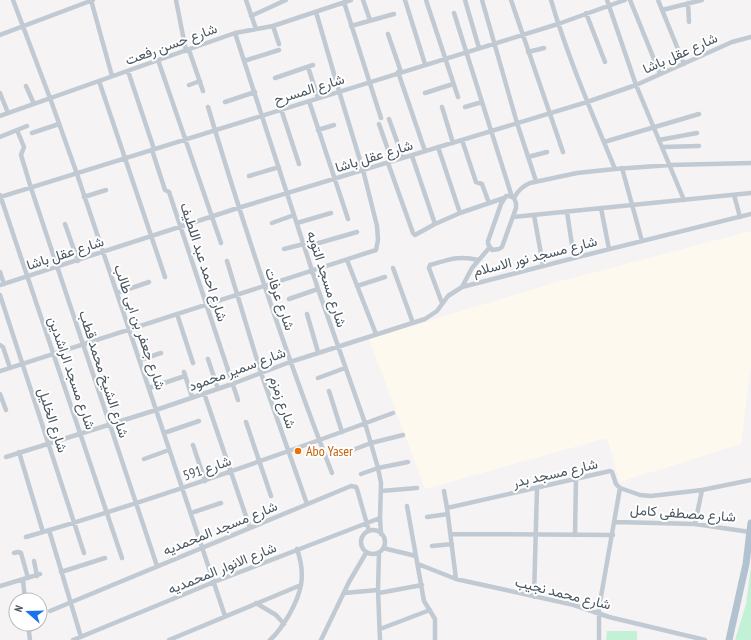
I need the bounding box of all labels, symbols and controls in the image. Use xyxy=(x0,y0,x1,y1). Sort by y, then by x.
street label: شارع حسن رفعت xyxy=(123,19,220,71)
street label: شارع عقل باشا xyxy=(640,28,721,79)
street label: شارع المسرح xyxy=(271,70,347,110)
street label: شارع عقل باشا xyxy=(333,136,416,178)
street label: شارع احمد عبد اللطيف xyxy=(174,200,232,324)
street label: شارع مسجد التوبه xyxy=(301,229,351,330)
street label: شارع عقل باشا xyxy=(24,232,107,276)
street label: شارع مسجد نور الاسلام xyxy=(471,232,599,282)
street label: شارع جعفر بن ابى طالب xyxy=(108,262,170,393)
street label: شارع عرفات xyxy=(259,265,299,333)
street label: شارع الشيخ محمد قطب xyxy=(73,308,133,441)
street label: شارع مسجد الراشدين xyxy=(42,314,100,433)
street label: شارع سمير محمود xyxy=(186,343,289,397)
street label: شارع زمزم xyxy=(264,373,300,432)
street label: شارع الخليل xyxy=(32,385,72,455)
place label: Abo Yaser xyxy=(306,442,353,460)
marker: Abo Yaser xyxy=(293,446,303,456)
street label: شارع 591 xyxy=(180,451,234,487)
street label: شارع مسجد بدر xyxy=(510,454,600,494)
street label: شارع مسجد المحمديه xyxy=(160,497,281,561)
street label: شارع مصطفى كامل xyxy=(629,500,736,528)
street label: شارع الانوار المحمديه xyxy=(165,538,280,600)
street label: شارع محمد نجيب xyxy=(513,572,613,616)
north arrow xyxy=(8,592,48,632)
text: N xyxy=(11,603,26,614)

